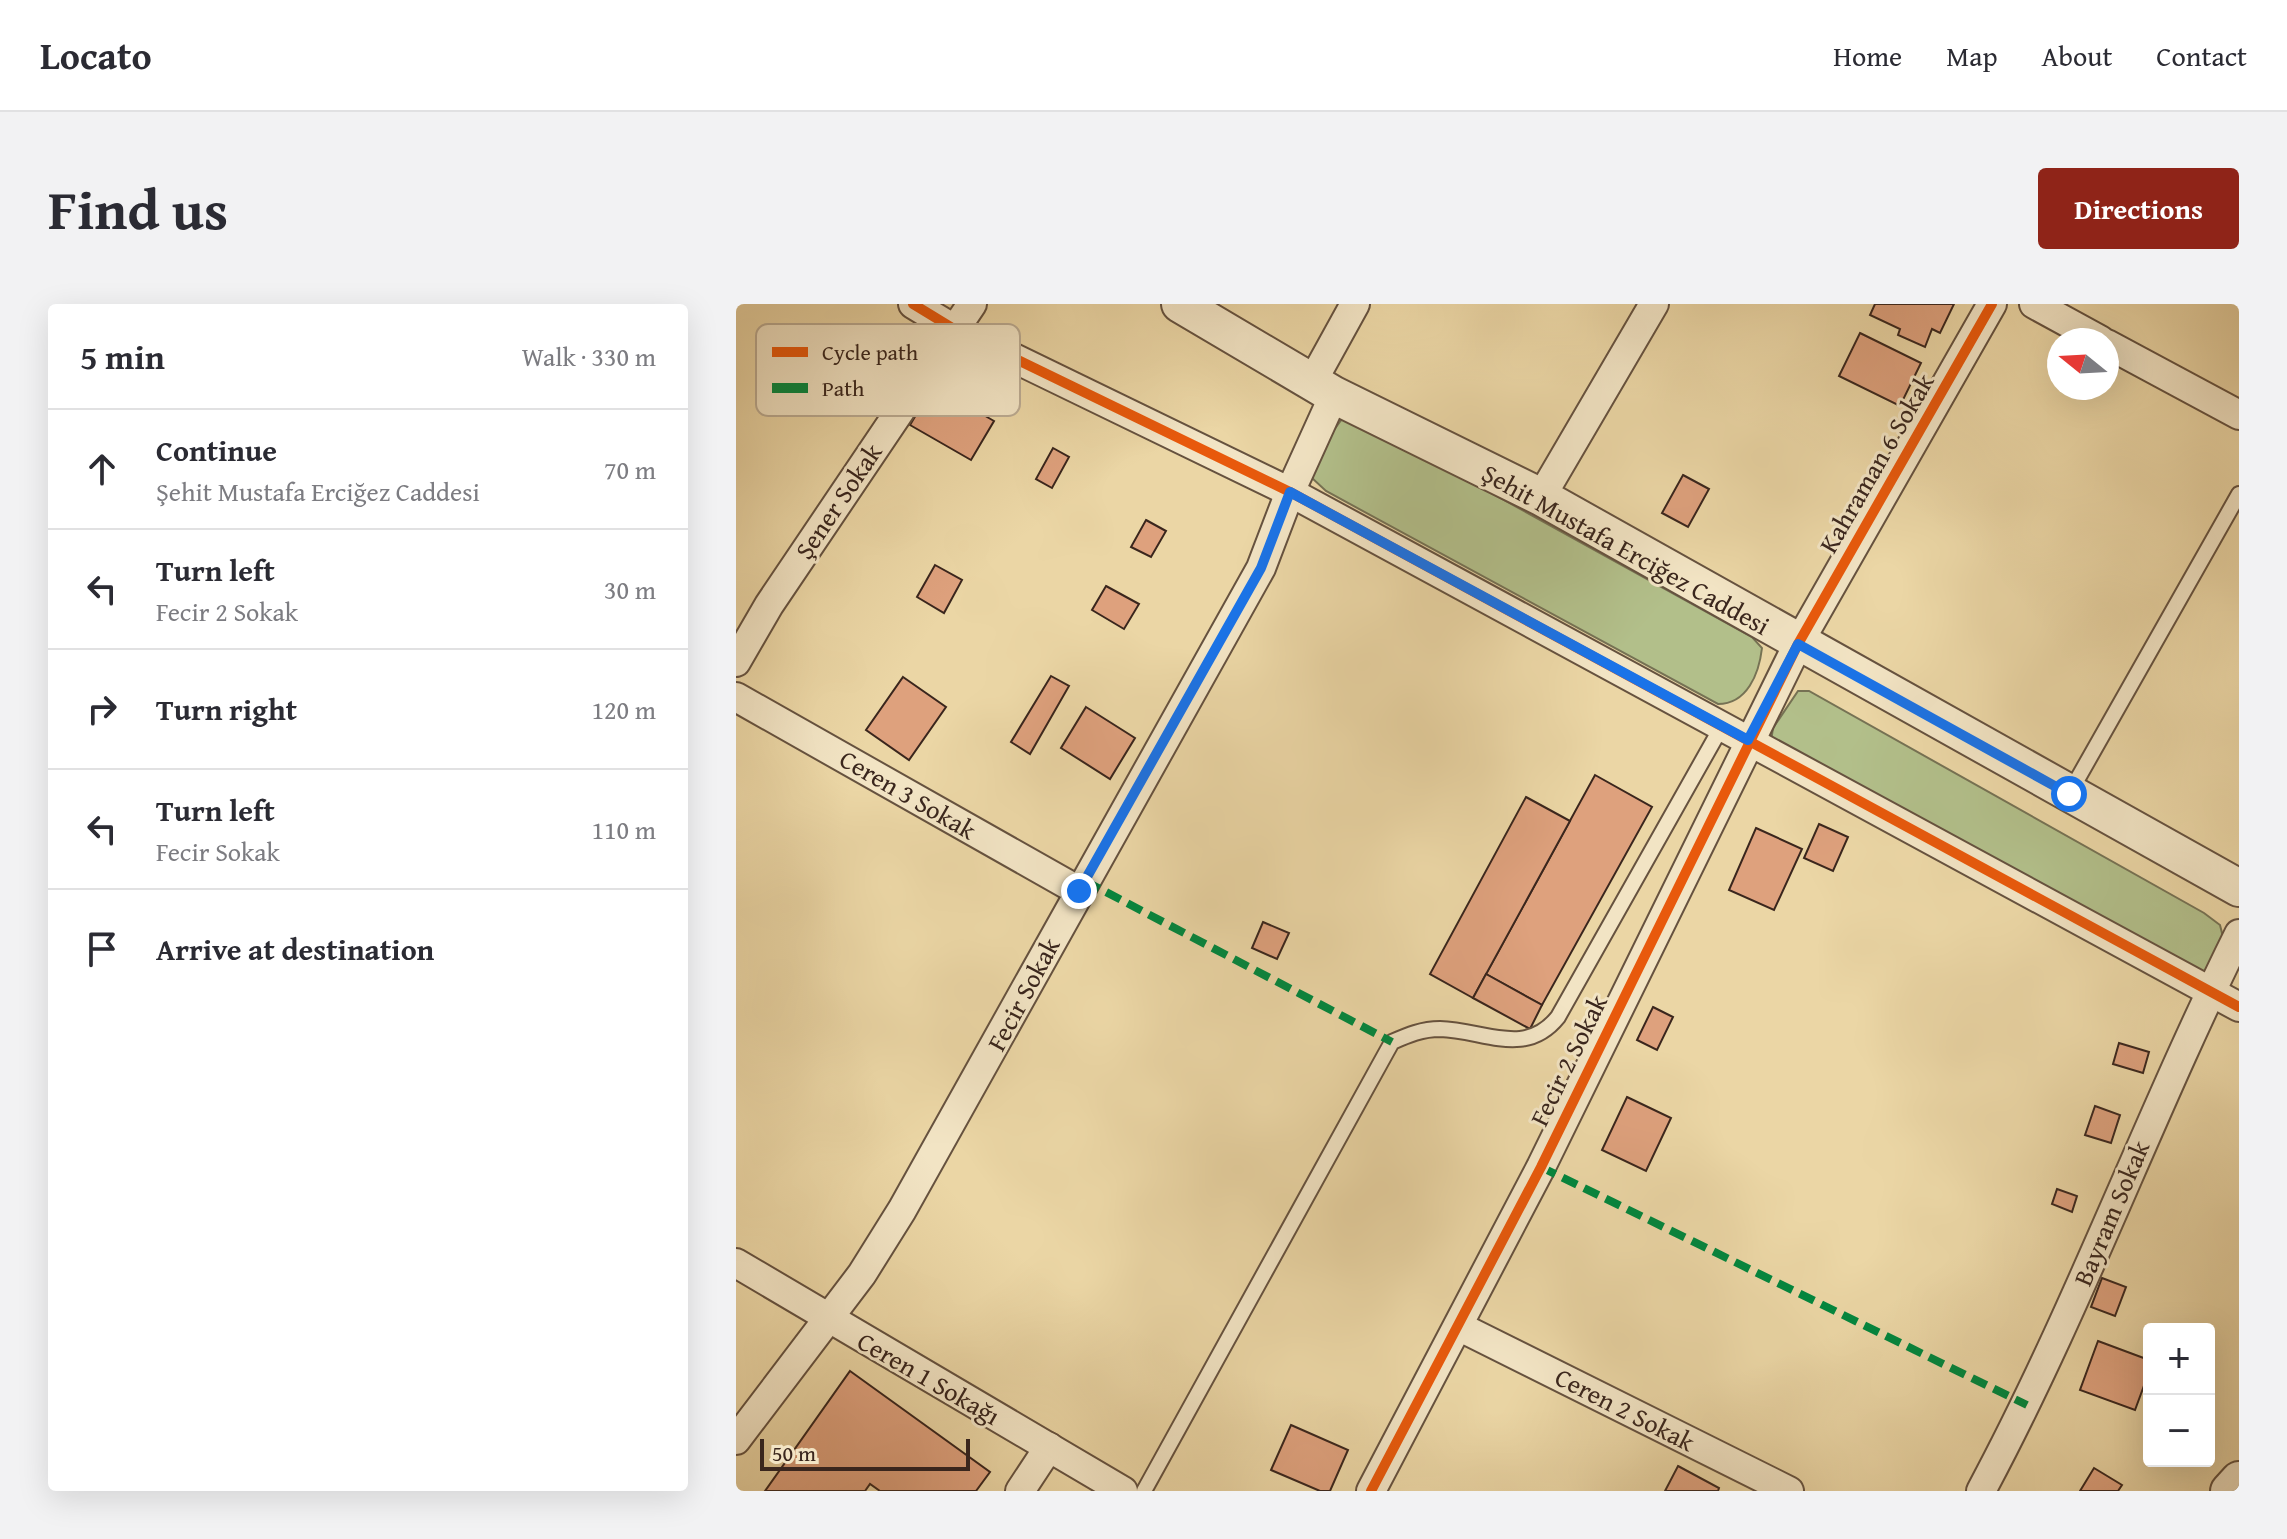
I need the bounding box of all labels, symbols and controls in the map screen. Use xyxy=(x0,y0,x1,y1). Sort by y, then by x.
text: Locato xyxy=(40,27,152,83)
text: Home xyxy=(1833,35,1902,76)
text: Map xyxy=(1946,35,1998,76)
text: About xyxy=(2042,35,2112,76)
text: Contact xyxy=(2156,35,2247,76)
text: Find us xyxy=(48,167,228,250)
button: Directions xyxy=(2038,168,2239,249)
legend xyxy=(756,324,1020,416)
north arrow xyxy=(2047,328,2119,400)
text: 5 min xyxy=(80,332,165,381)
text: Cycle path xyxy=(822,336,919,368)
text: Walk · 330 m xyxy=(522,337,656,376)
street label: Kahraman 6 Sokak xyxy=(1809,365,1944,560)
text: Path xyxy=(822,372,865,404)
text: Continue xyxy=(156,428,277,472)
street label: Şener Sokak xyxy=(785,434,892,567)
icon: ahead xyxy=(80,447,124,491)
text: 70 m xyxy=(604,450,656,489)
street label: Şehit Mustafa Erciğez Caddesi xyxy=(1475,453,1777,645)
text: Şehit Mustafa Erciğez Caddesi xyxy=(156,472,480,511)
text: Turn left xyxy=(156,548,275,592)
icon: left xyxy=(80,567,124,611)
text: 30 m xyxy=(604,570,656,609)
text: Fecir 2 Sokak xyxy=(156,592,298,631)
icon: right xyxy=(80,687,124,731)
text: Turn right xyxy=(156,687,297,731)
text: 120 m xyxy=(591,690,656,729)
street label: Ceren 3 Sokak xyxy=(832,739,984,849)
route start xyxy=(2051,776,2087,812)
text: Turn left xyxy=(156,788,275,832)
icon: left xyxy=(80,807,124,851)
text: 110 m xyxy=(591,810,656,849)
text: Fecir Sokak xyxy=(156,832,280,871)
route end xyxy=(1061,873,1097,909)
icon: arrive xyxy=(80,927,124,971)
text: Arrive at destination xyxy=(156,927,434,971)
street label: Fecir Sokak xyxy=(977,929,1070,1058)
street label: Fecir 2 Sokak xyxy=(1519,987,1617,1132)
street label: Bayram Sokak xyxy=(2063,1134,2159,1292)
street label: Ceren 1 Sokağı xyxy=(850,1321,1008,1435)
map controls xyxy=(2143,1323,2215,1467)
button: + xyxy=(2143,1323,2215,1395)
street label: Ceren 2 Sokak xyxy=(1548,1357,1702,1461)
button: − xyxy=(2143,1395,2215,1467)
scale bar xyxy=(760,1435,970,1471)
text: 50 m xyxy=(772,1437,816,1469)

